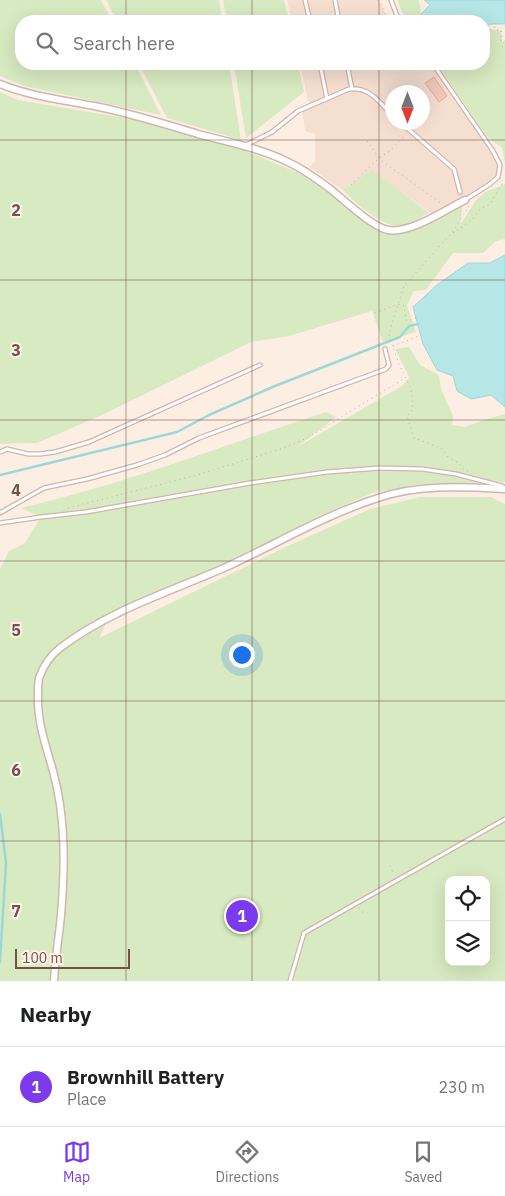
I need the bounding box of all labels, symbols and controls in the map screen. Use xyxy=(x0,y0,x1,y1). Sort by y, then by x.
search box xyxy=(15,15,490,70)
icon: search xyxy=(33,29,61,57)
text: Search here xyxy=(73,31,175,55)
north arrow xyxy=(385,85,430,130)
text: 2 xyxy=(11,200,21,220)
text: 3 xyxy=(11,340,21,360)
text: 4 xyxy=(11,480,21,500)
text: 5 xyxy=(11,620,21,640)
your location xyxy=(229,642,255,668)
text: 6 xyxy=(11,760,21,780)
map controls xyxy=(445,876,490,966)
button: locate xyxy=(445,876,490,921)
pin: 1 xyxy=(226,897,258,935)
text: 7 xyxy=(11,901,21,921)
button: layers xyxy=(445,921,490,966)
scale bar xyxy=(15,946,130,969)
text: 100 m xyxy=(22,949,63,967)
text: Nearby xyxy=(20,1000,91,1028)
text: Brownhill Battery xyxy=(67,1065,224,1089)
text: 1 xyxy=(31,1077,41,1097)
text: 230 m xyxy=(438,1077,485,1097)
text: Place xyxy=(67,1089,106,1109)
tab: Map xyxy=(63,1138,91,1186)
tab: Directions xyxy=(216,1138,279,1186)
tab: Saved xyxy=(404,1138,442,1186)

